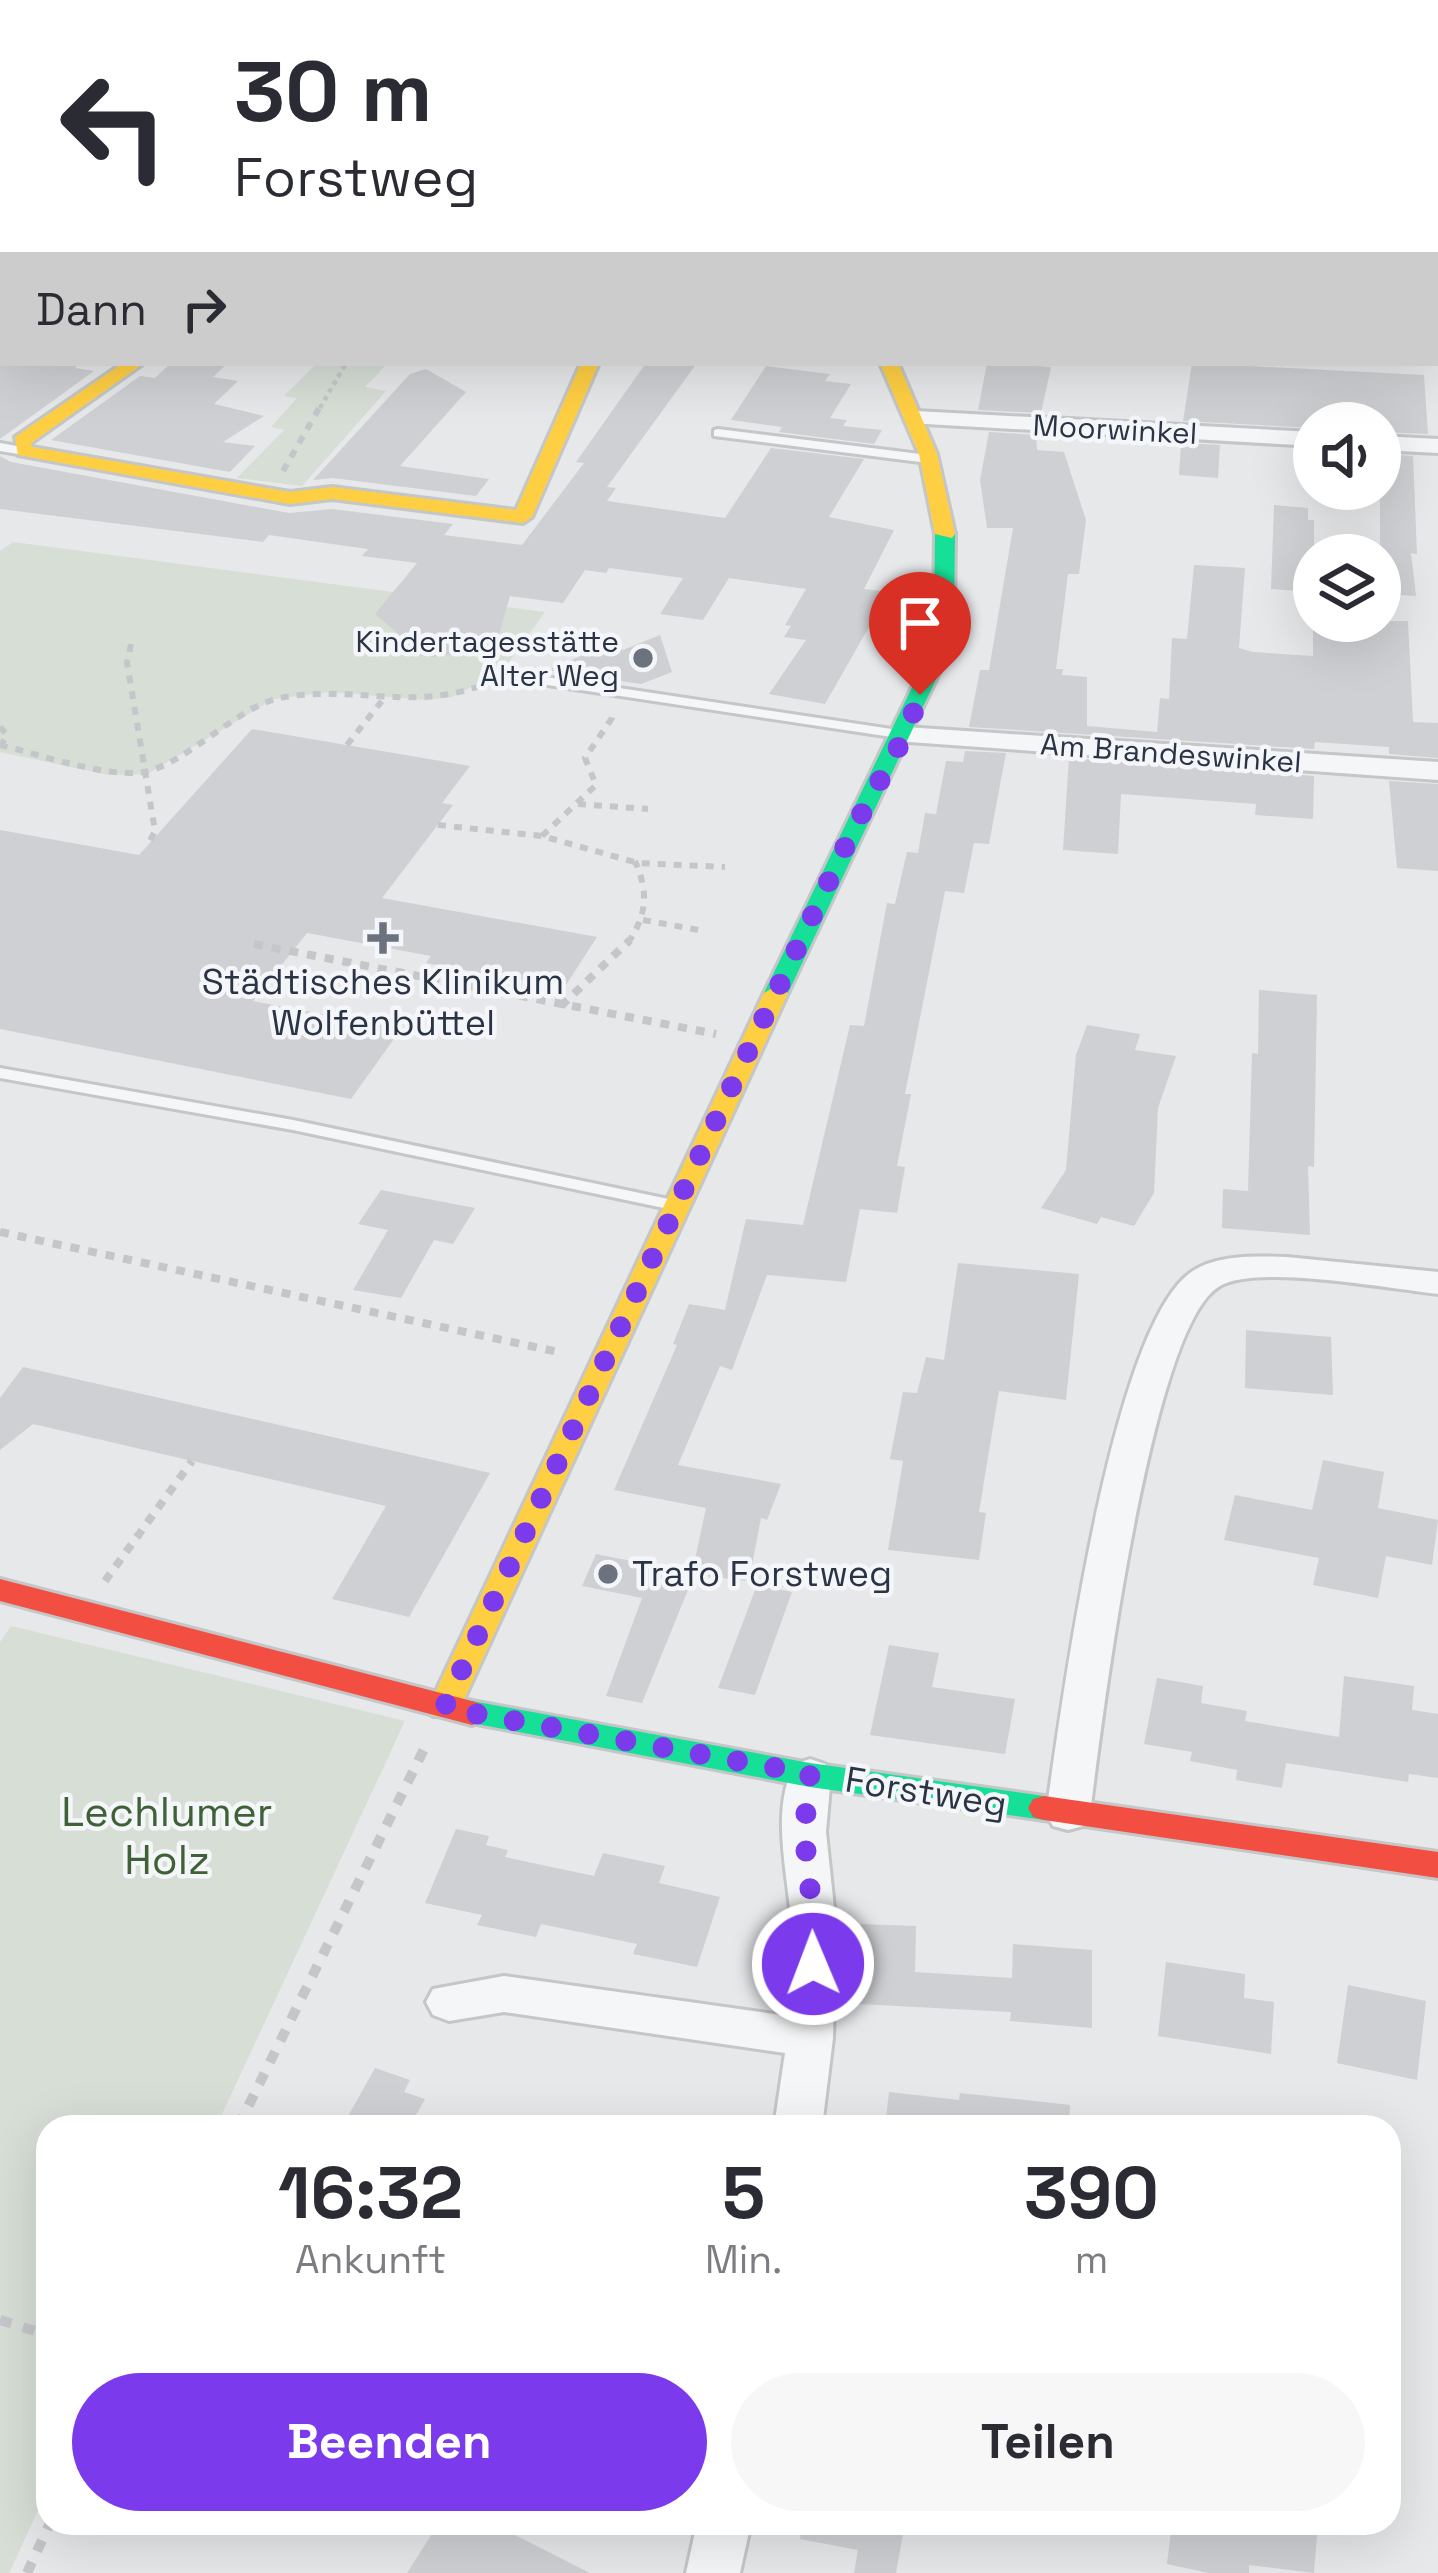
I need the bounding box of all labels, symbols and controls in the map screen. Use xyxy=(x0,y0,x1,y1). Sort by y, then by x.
text: 30 m xyxy=(234,38,433,146)
icon: left xyxy=(36,48,192,204)
text: Forstweg xyxy=(234,143,478,212)
icon: right xyxy=(171,276,237,342)
text: Dann xyxy=(36,281,147,338)
map controls xyxy=(1293,402,1401,642)
button: sound xyxy=(1293,402,1401,510)
street label: Moorwinkel xyxy=(1032,405,1198,453)
button: layers xyxy=(1293,534,1401,642)
pin xyxy=(869,572,971,695)
icon: arrive xyxy=(887,590,953,656)
place label: Kindertagesstätte Alter Weg xyxy=(356,622,619,695)
marker: Kindertagesstätte Alter Weg xyxy=(630,645,656,671)
street label: Am Brandeswinkel xyxy=(1039,724,1303,782)
marker: Städtisches Klinikum Wolfenbüttel xyxy=(367,922,399,954)
place label: Städtisches Klinikum Wolfenbüttel xyxy=(202,959,564,1046)
place label: Trafo Forstweg xyxy=(632,1551,892,1597)
marker: Trafo Forstweg xyxy=(595,1561,621,1587)
street label: Forstweg xyxy=(842,1757,1010,1827)
park label: Lechlumer Holz xyxy=(61,1785,273,1886)
position arrow xyxy=(750,1901,876,2027)
text: 16:32 xyxy=(278,2147,463,2239)
text: 5 xyxy=(722,2147,765,2239)
text: 390 xyxy=(1024,2147,1159,2239)
text: Ankunft xyxy=(295,2235,446,2284)
text: Min. xyxy=(705,2235,782,2284)
text: m xyxy=(1075,2235,1108,2284)
button: Beenden xyxy=(72,2373,707,2511)
button: Teilen xyxy=(731,2373,1365,2511)

